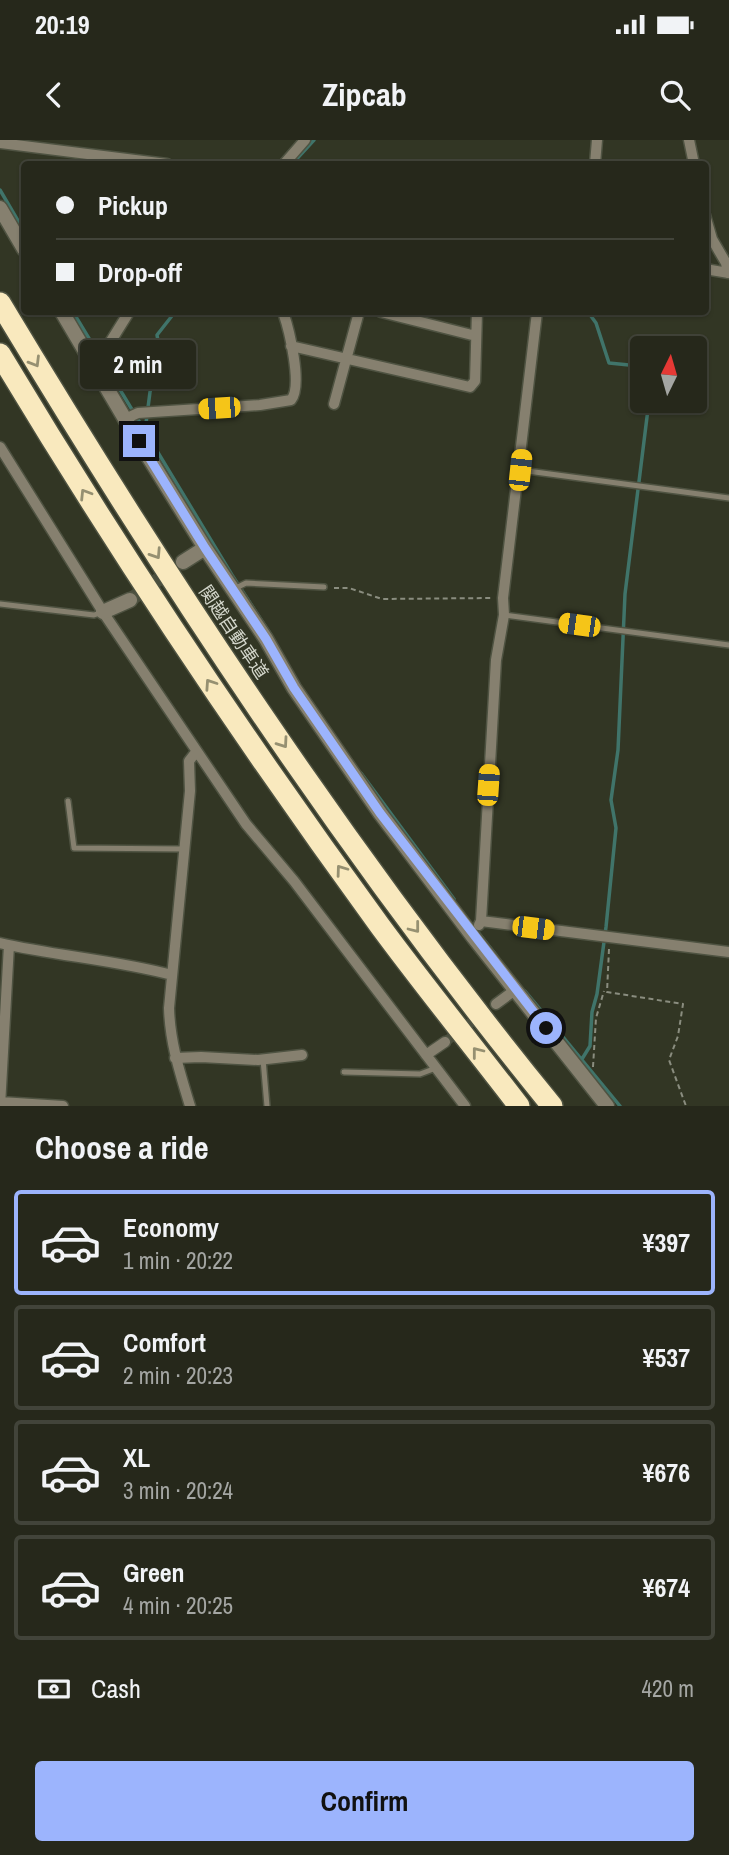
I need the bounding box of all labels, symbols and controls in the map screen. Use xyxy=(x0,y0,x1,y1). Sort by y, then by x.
text: 20:19 xyxy=(35,7,90,42)
text: Zipcab xyxy=(322,73,407,116)
icon: back xyxy=(35,76,73,114)
icon: search xyxy=(656,76,694,114)
text: Pickup xyxy=(98,188,168,223)
text: Drop-off xyxy=(98,255,182,290)
north arrow xyxy=(630,336,707,413)
map controls xyxy=(630,336,707,413)
callout: 2 min xyxy=(81,340,197,388)
text: 2 min xyxy=(113,349,163,380)
one-way arrow xyxy=(27,354,40,367)
car xyxy=(198,396,241,420)
route end xyxy=(123,425,155,457)
car xyxy=(508,448,533,492)
one-way arrow xyxy=(81,488,94,501)
one-way arrow xyxy=(147,547,160,560)
street label: 関越自動車道 xyxy=(193,580,275,684)
car xyxy=(557,612,602,638)
one-way arrow xyxy=(206,679,218,692)
one-way arrow xyxy=(275,735,287,748)
car xyxy=(477,763,500,807)
one-way arrow xyxy=(336,865,349,878)
car xyxy=(511,915,556,941)
one-way arrow xyxy=(406,921,419,933)
route start xyxy=(530,1012,562,1044)
one-way arrow xyxy=(473,1047,486,1060)
text: Choose a ride xyxy=(35,1126,209,1169)
text: Economy xyxy=(123,1210,219,1245)
icon: car xyxy=(39,1211,102,1274)
text: ¥397 xyxy=(643,1225,690,1260)
text: 1 min · 20:22 xyxy=(123,1245,233,1276)
text: Comfort xyxy=(123,1325,206,1360)
icon: car xyxy=(39,1326,102,1389)
text: ¥537 xyxy=(643,1340,690,1375)
text: 2 min · 20:23 xyxy=(123,1360,233,1391)
text: XL xyxy=(123,1440,150,1475)
icon: car xyxy=(39,1441,102,1504)
text: ¥676 xyxy=(643,1455,690,1490)
text: 3 min · 20:24 xyxy=(123,1475,233,1506)
text: Green xyxy=(123,1555,185,1590)
icon: car xyxy=(39,1556,102,1619)
text: ¥674 xyxy=(643,1570,690,1605)
text: 4 min · 20:25 xyxy=(123,1590,233,1621)
icon: cash xyxy=(35,1670,73,1708)
text: Cash xyxy=(91,1671,141,1706)
text: 420 m xyxy=(642,1673,694,1704)
button: Confirm xyxy=(35,1761,694,1841)

